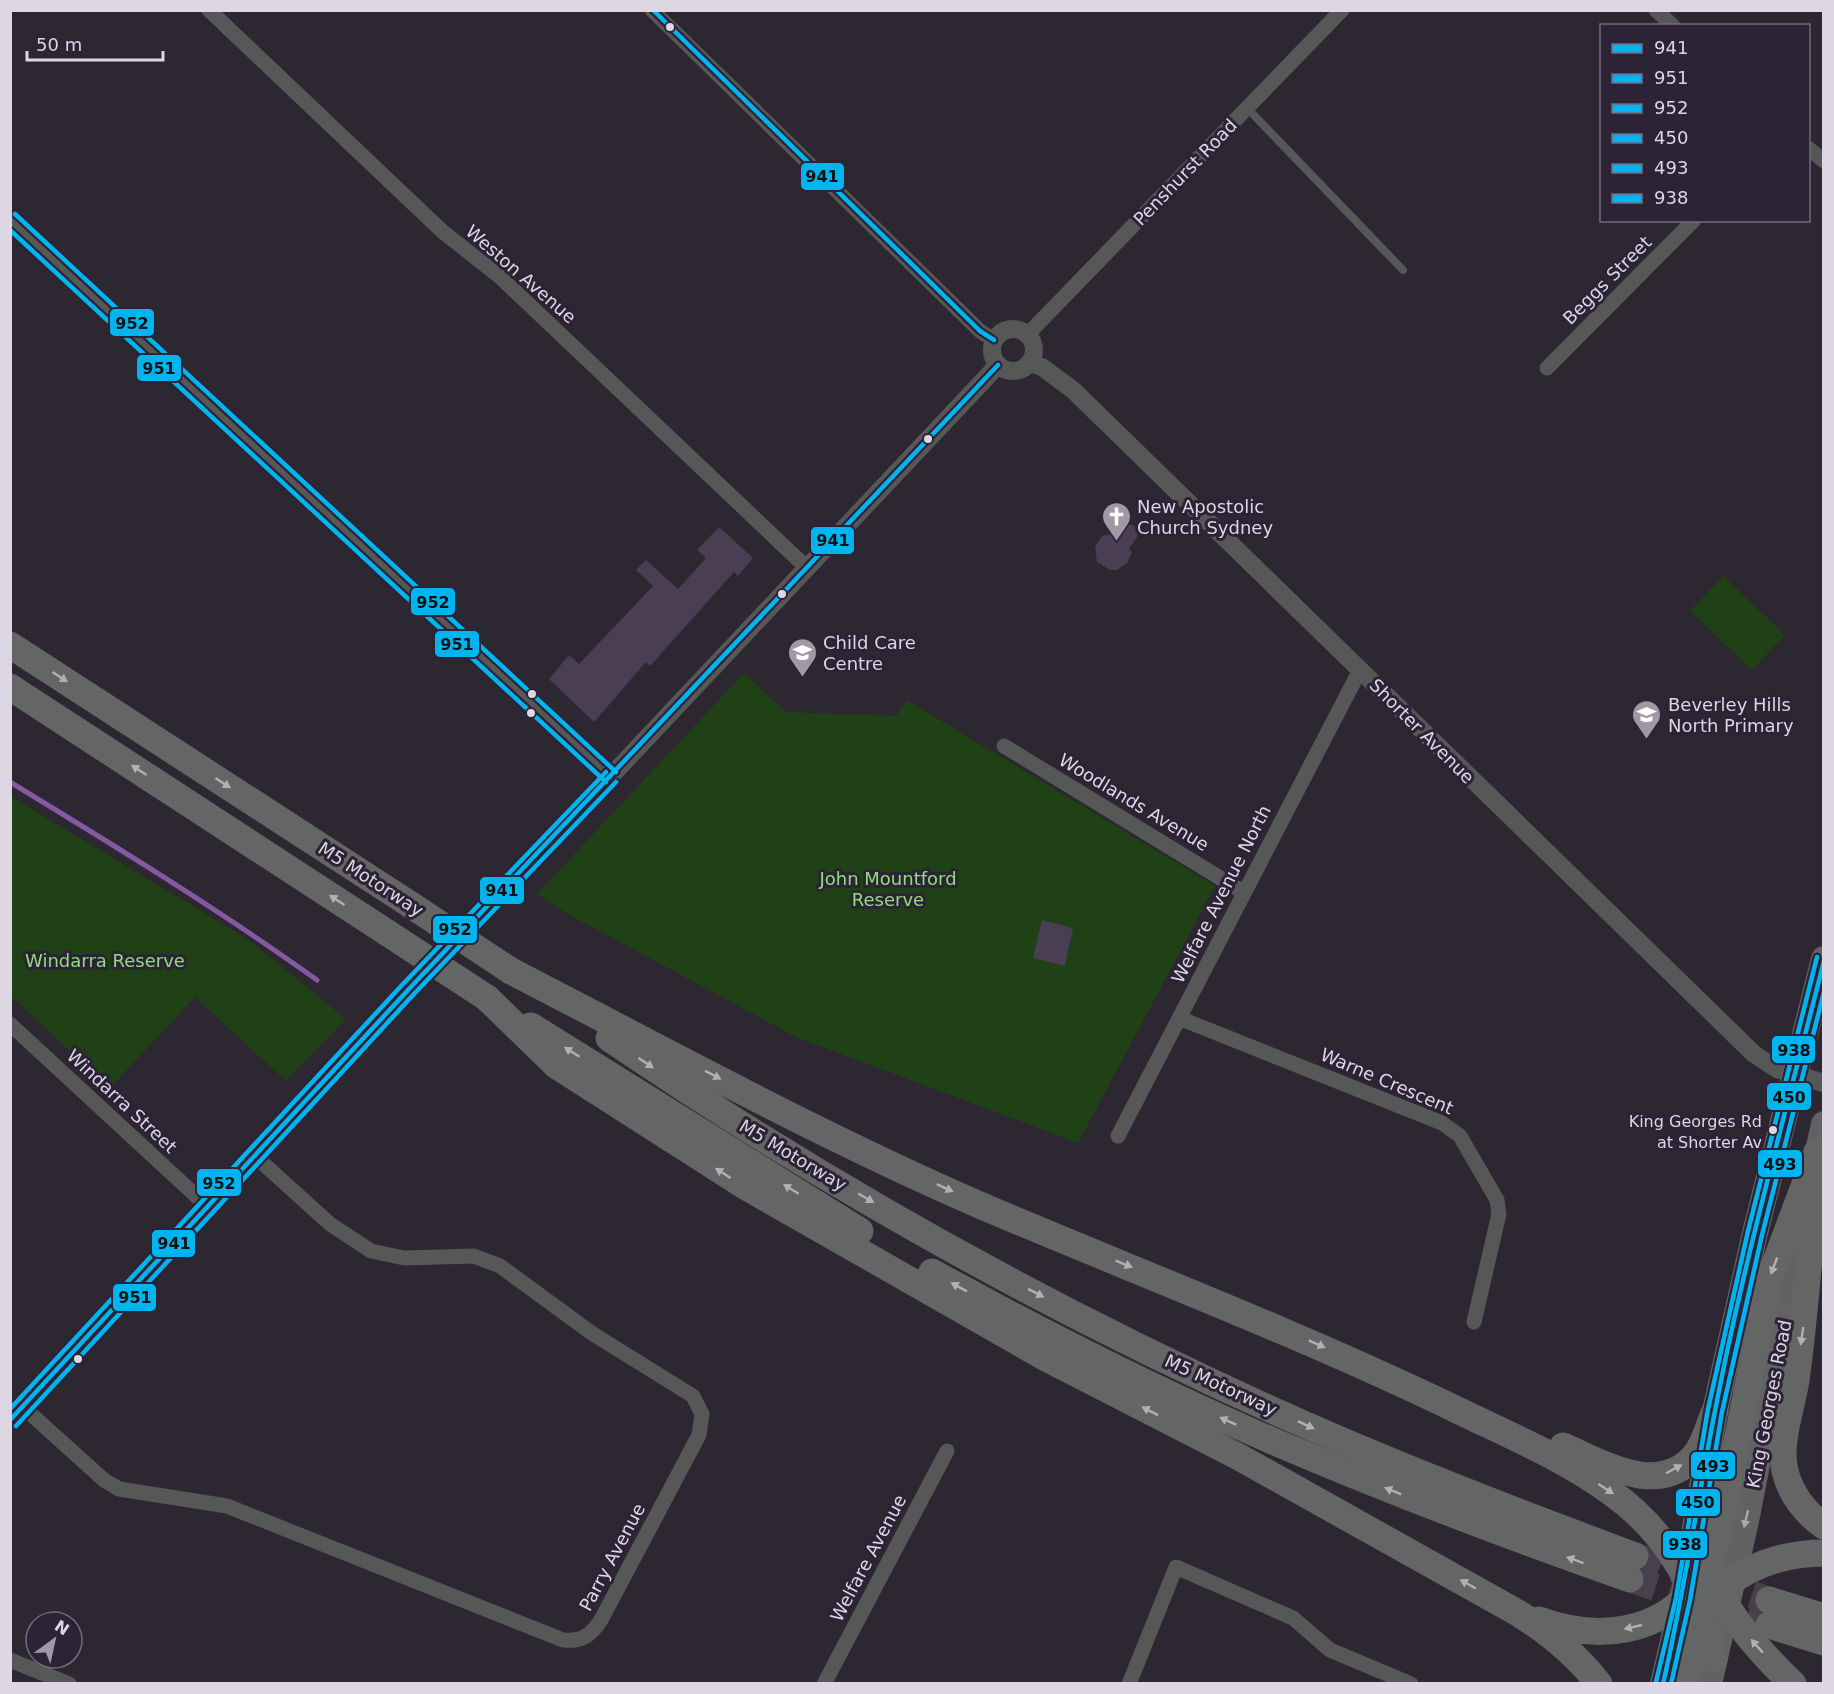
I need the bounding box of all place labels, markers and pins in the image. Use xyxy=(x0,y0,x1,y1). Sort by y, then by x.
unlabelled marker xyxy=(664,21,676,33)
unlabelled marker xyxy=(922,433,934,445)
place label: New Apostolic Church Sydney xyxy=(1137,496,1273,538)
church icon: New Apostolic Church Sydney xyxy=(1100,500,1132,542)
unlabelled marker xyxy=(776,588,788,600)
place label: Child Care Centre xyxy=(823,632,916,674)
school or university icon: Child Care Centre xyxy=(786,636,818,678)
unlabelled marker xyxy=(526,688,538,700)
place label: Beverley Hills North Primary xyxy=(1668,694,1794,736)
school or university icon: Beverley Hills North Primary xyxy=(1631,698,1663,740)
unlabelled marker xyxy=(525,707,537,719)
place label: King Georges Rd at Shorter Av xyxy=(1629,1112,1762,1152)
marker: King Georges Rd at Shorter Av xyxy=(1767,1124,1779,1136)
unlabelled marker xyxy=(72,1353,84,1365)

